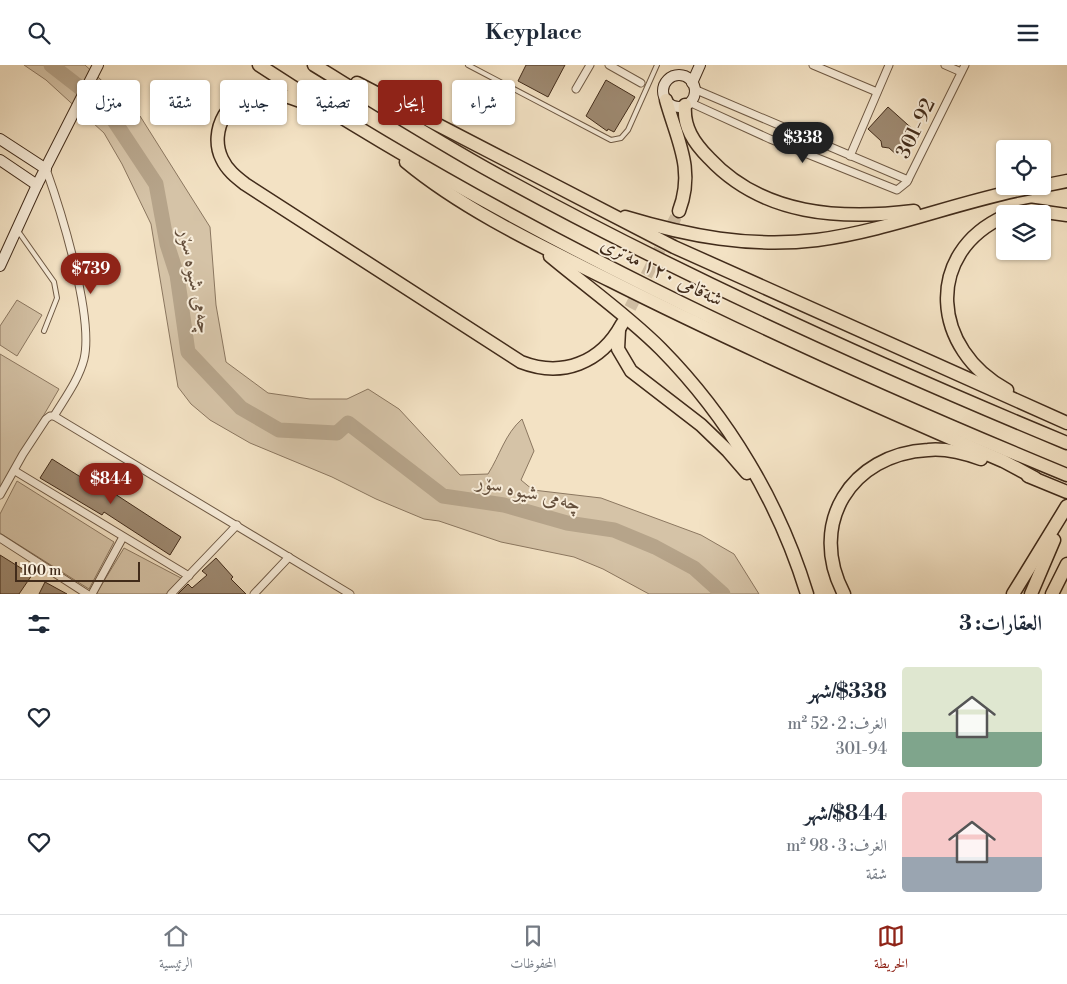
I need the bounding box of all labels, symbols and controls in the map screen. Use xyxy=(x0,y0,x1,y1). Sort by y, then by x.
icon: search xyxy=(25,19,53,47)
text: Keyplace xyxy=(485,19,582,46)
icon: menu xyxy=(1014,19,1042,47)
chip: منزل xyxy=(77,80,140,125)
chip: شقة xyxy=(150,80,210,125)
chip: جديد xyxy=(220,80,287,125)
chip: تصفية xyxy=(297,80,368,125)
chip: إيجار xyxy=(378,80,442,125)
chip: شراء xyxy=(452,80,515,125)
street label: 301-92 xyxy=(891,95,942,163)
pin: $338 xyxy=(773,121,833,164)
text: $338 xyxy=(784,128,822,148)
map controls xyxy=(996,140,1051,260)
button: locate xyxy=(996,140,1051,195)
button: layers xyxy=(996,205,1051,260)
water label: چەمی شیوە سۆر xyxy=(172,224,218,336)
street label: شەقامی ١٢٠ مەتری xyxy=(596,232,727,313)
pin: $739 xyxy=(61,253,121,295)
text: $739 xyxy=(72,259,110,279)
pin: $844 xyxy=(81,463,141,505)
water label: چەمی شیوە سۆر xyxy=(472,468,584,518)
text: $844 xyxy=(90,469,132,489)
scale bar xyxy=(15,559,140,582)
text: 100 m xyxy=(22,562,61,580)
icon: filters xyxy=(25,610,53,638)
text: العقارات: 3 xyxy=(959,611,1042,637)
text: $338/شهر xyxy=(808,679,887,705)
icon: home xyxy=(942,687,1002,747)
icon: heart xyxy=(25,703,53,731)
text: الغرف: 2 · 52 m² xyxy=(788,714,887,734)
text: 301-94 xyxy=(836,739,887,759)
text: $844/شهر xyxy=(804,801,887,827)
icon: home xyxy=(942,812,1002,872)
icon: heart xyxy=(25,828,53,856)
text: الغرف: 3 · 98 m² xyxy=(786,836,887,856)
text: شقة xyxy=(866,864,887,884)
tab: الرئيسية xyxy=(159,922,193,977)
tab: المحفوظات xyxy=(510,922,556,977)
tab: الخريطة xyxy=(874,922,908,977)

